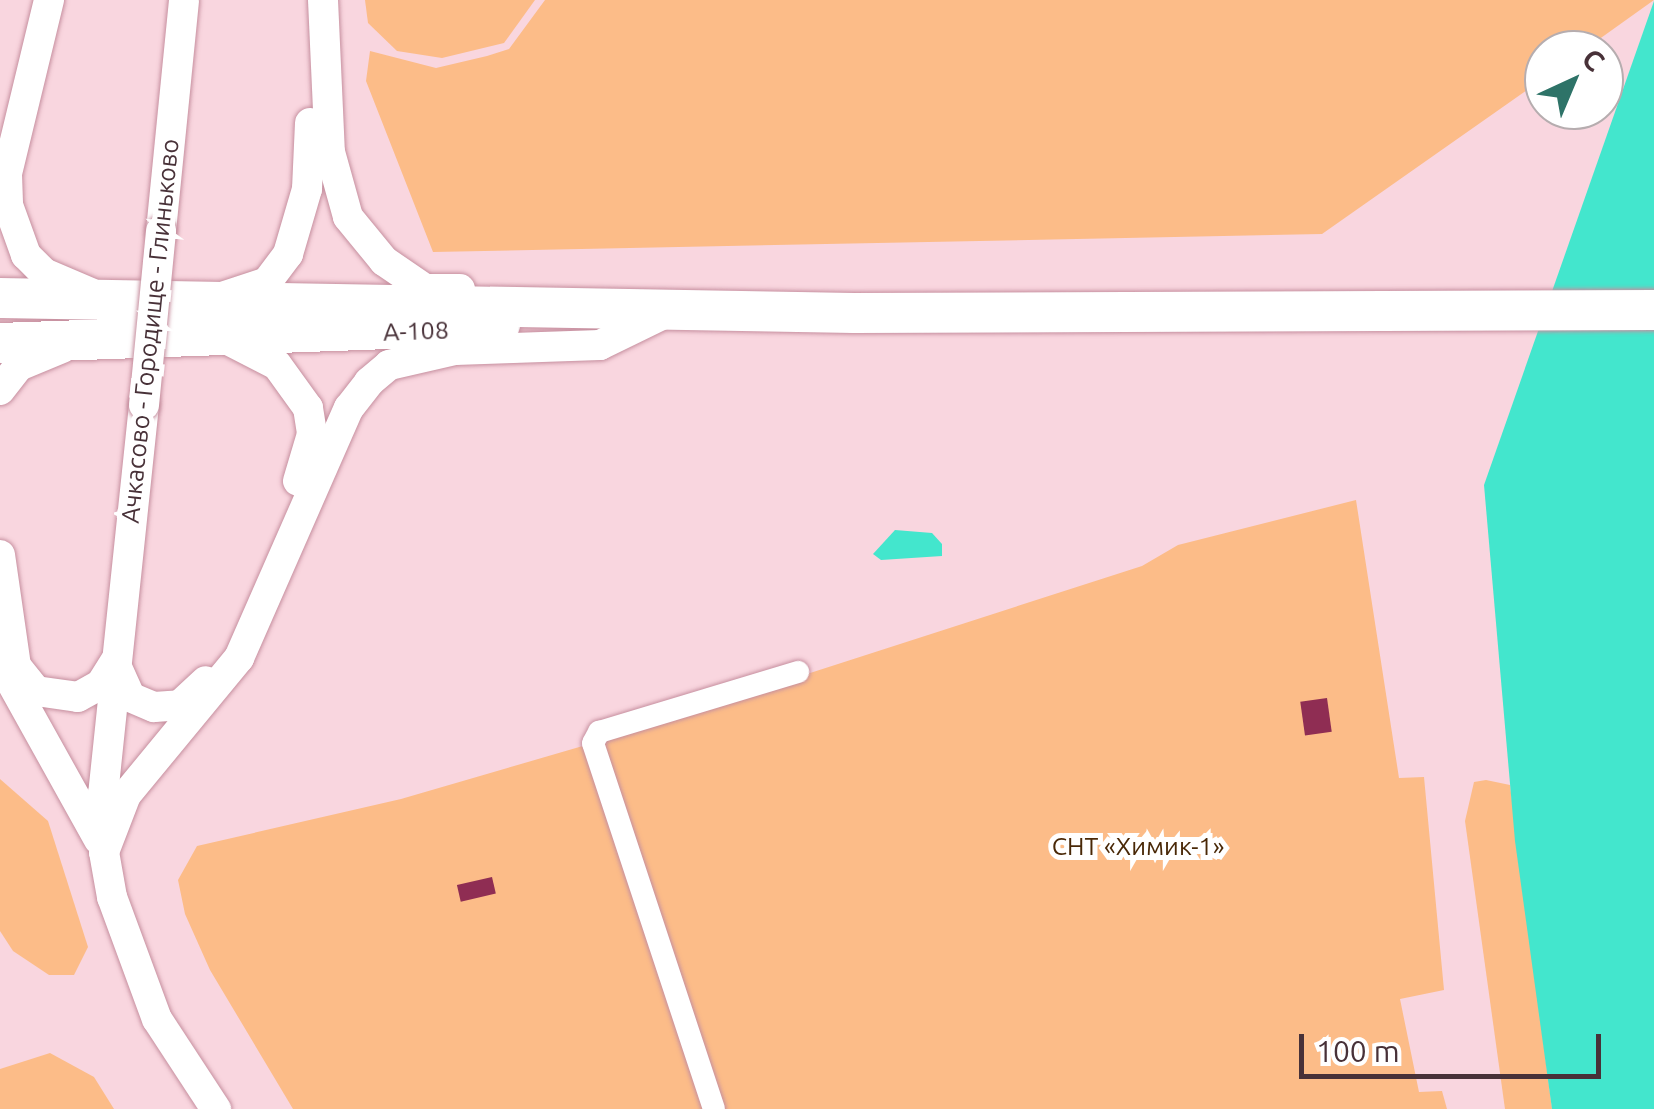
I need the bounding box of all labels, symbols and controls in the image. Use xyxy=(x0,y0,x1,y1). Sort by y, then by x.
north arrow xyxy=(1524,30,1624,130)
text: С xyxy=(1577,42,1611,77)
street label: Ачкасово - Городище - Глиньково xyxy=(115,137,185,525)
street label: А-108 xyxy=(383,315,449,347)
park label: СНТ «Химик-1» xyxy=(1052,831,1224,861)
scale bar xyxy=(1304,1014,1606,1076)
text: 100 m xyxy=(1316,1034,1400,1068)

